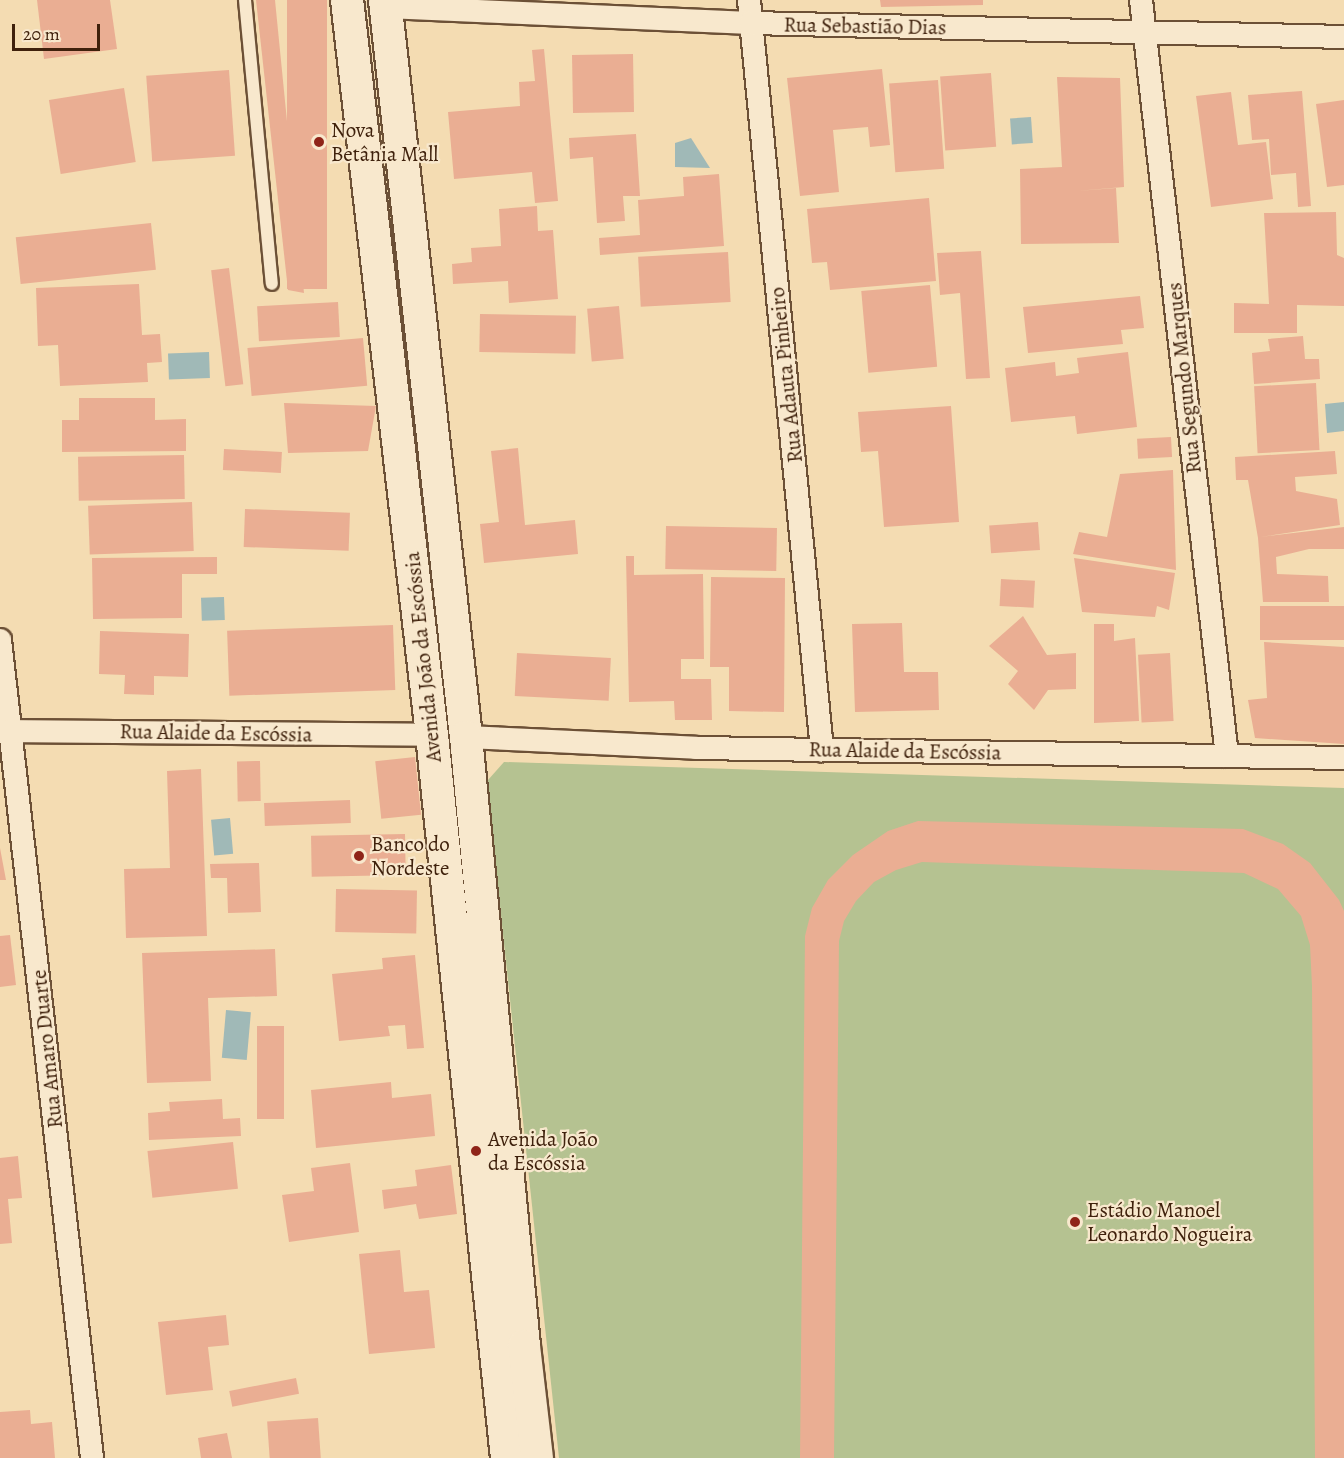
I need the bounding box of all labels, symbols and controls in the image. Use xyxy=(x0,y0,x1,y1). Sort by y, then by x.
scale bar xyxy=(15,12,104,50)
street label: Rua Sebastião Dias xyxy=(783,12,947,40)
text: 20 m xyxy=(23,22,60,46)
place label: Nova Betânia Mall xyxy=(331,117,438,167)
marker: Nova Betânia Mall xyxy=(312,135,326,149)
street label: Rua Segundo Marques xyxy=(1161,281,1207,475)
street label: Rua Adauta Pinheiro xyxy=(764,286,808,464)
street label: Avenida João da Escóssia xyxy=(399,551,447,763)
street label: Rua Alaide da Escóssia xyxy=(119,719,313,747)
street label: Rua Alaide da Escóssia xyxy=(808,737,1002,765)
place label: Banco do Nordeste xyxy=(371,831,450,881)
marker: Banco do Nordeste xyxy=(352,849,366,863)
street label: Rua Amaro Duarte xyxy=(26,968,68,1130)
place label: Avenida João da Escóssia xyxy=(488,1126,598,1176)
marker: Avenida João da Escóssia xyxy=(469,1144,483,1158)
place label: Estádio Manoel Leonardo Nogueira xyxy=(1087,1197,1253,1247)
marker: Estádio Manoel Leonardo Nogueira xyxy=(1068,1215,1082,1229)

